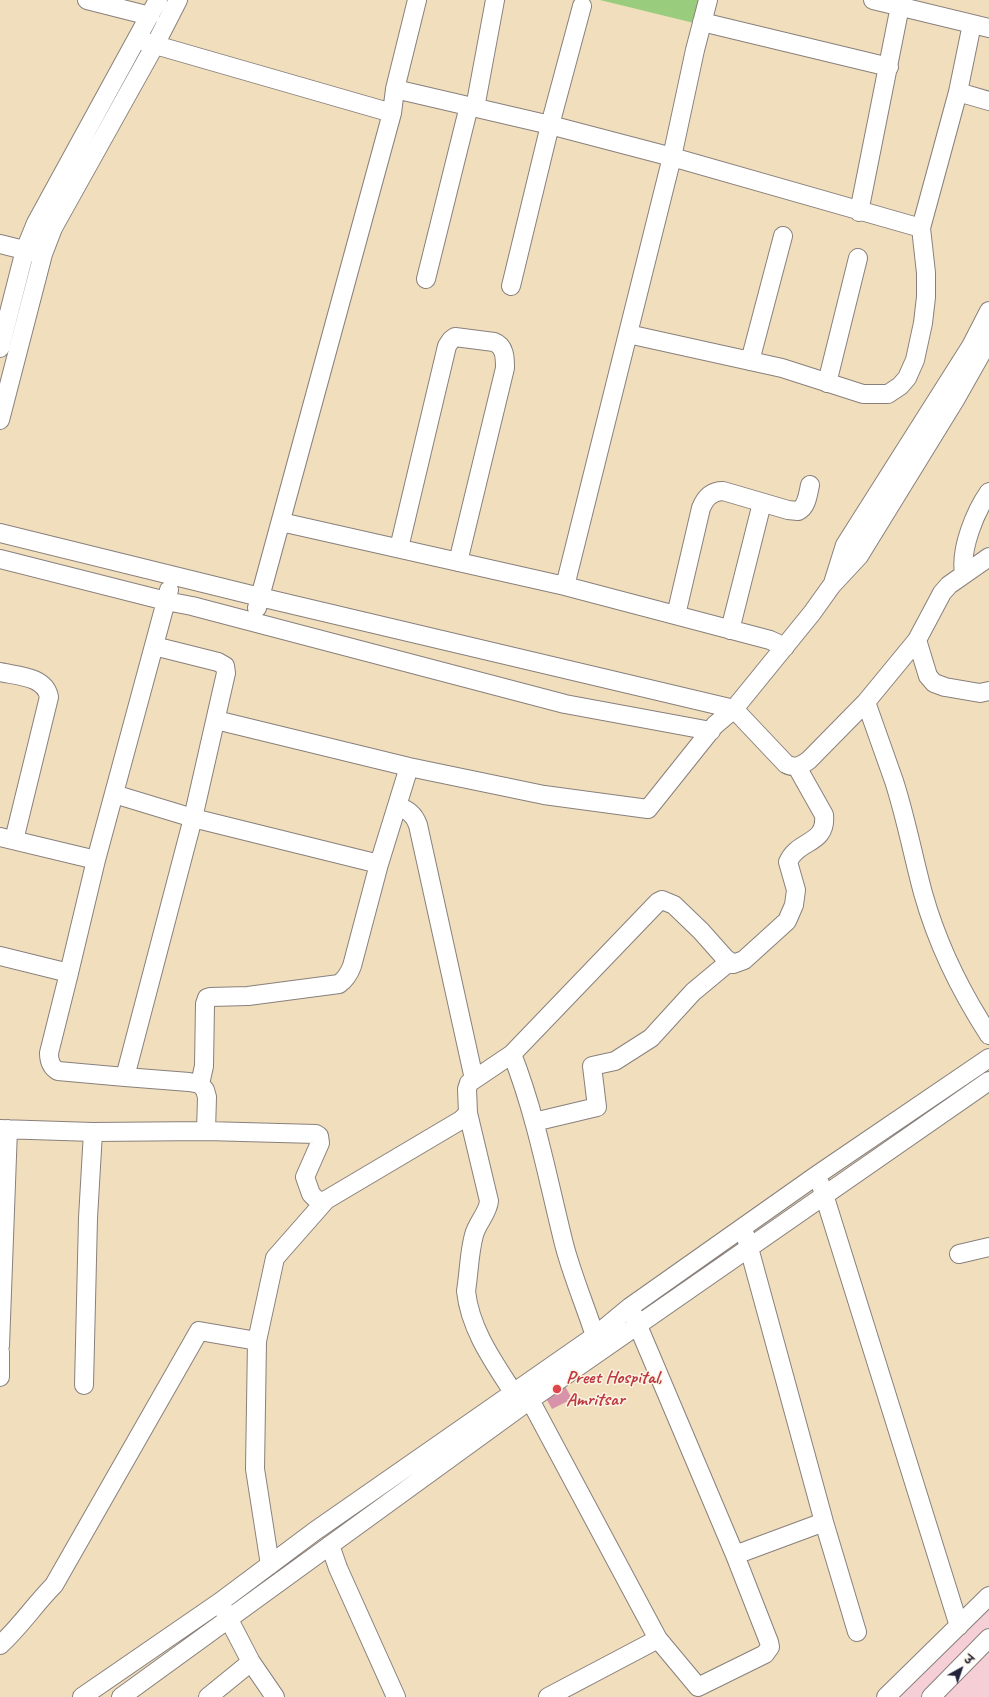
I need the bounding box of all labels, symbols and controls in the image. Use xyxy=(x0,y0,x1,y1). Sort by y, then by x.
place label: Preet Hospital, Amritsar xyxy=(566,1367,662,1411)
marker: Preet Hospital, Amritsar xyxy=(551,1383,563,1395)
north arrow xyxy=(941,1649,981,1689)
text: उ xyxy=(961,1652,976,1668)

